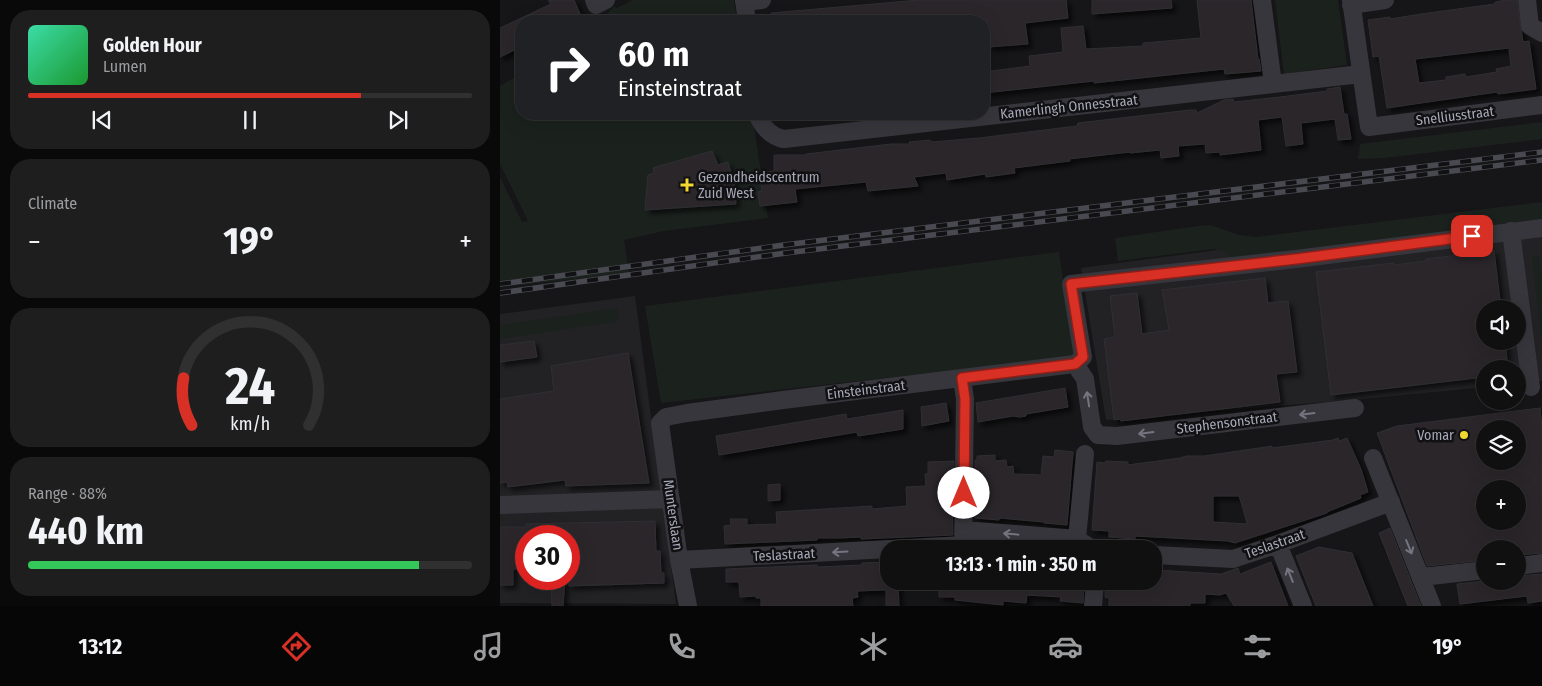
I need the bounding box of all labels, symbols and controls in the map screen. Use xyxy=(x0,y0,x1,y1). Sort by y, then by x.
text: 60 m xyxy=(618,33,689,75)
text: Golden Hour xyxy=(103,34,202,57)
icon: right xyxy=(535,35,600,100)
text: Lumen xyxy=(103,57,147,76)
text: Einsteinstraat xyxy=(618,75,742,102)
street label: Kamerlingh Onnesstraat xyxy=(999,91,1139,123)
street label: Snelliusstraat xyxy=(1415,103,1495,129)
icon: previous xyxy=(88,106,116,134)
icon: pause xyxy=(236,106,264,134)
icon: next xyxy=(384,106,412,134)
place label: Gezondheidscentrum Zuid West xyxy=(698,169,819,202)
marker: Gezondheidscentrum Zuid West xyxy=(680,178,694,192)
text: Climate xyxy=(28,194,77,213)
pin xyxy=(1451,215,1493,257)
text: 19° xyxy=(223,218,277,264)
icon: arrive xyxy=(1458,222,1486,250)
text: − xyxy=(28,225,41,258)
text: + xyxy=(459,225,472,258)
map controls xyxy=(1476,300,1526,590)
button: sound xyxy=(1476,300,1526,350)
text: 24 xyxy=(224,355,275,418)
button: search xyxy=(1476,360,1526,410)
street label: Einsteinstraat xyxy=(826,377,907,403)
one-way arrow xyxy=(1082,391,1092,407)
street label: Stephensonstraat xyxy=(1176,408,1279,438)
one-way arrow xyxy=(1299,409,1315,419)
text: km/h xyxy=(230,413,270,435)
button: layers xyxy=(1476,420,1526,470)
place label: Vomar xyxy=(1417,427,1454,444)
one-way arrow xyxy=(1138,428,1154,438)
marker: Vomar xyxy=(1458,429,1470,441)
position arrow xyxy=(937,466,989,518)
street label: Munterslaan xyxy=(660,479,686,551)
button: + xyxy=(1476,480,1526,530)
text: Range · 88% xyxy=(28,484,107,503)
text: 440 km xyxy=(28,508,144,554)
speed limit sign: 30 xyxy=(515,525,580,590)
street label: Teslastraat xyxy=(1243,526,1308,562)
one-way arrow xyxy=(1003,529,1019,539)
one-way arrow xyxy=(1405,539,1414,554)
button: − xyxy=(1476,540,1526,590)
street label: Teslastraat xyxy=(752,545,816,565)
one-way arrow xyxy=(832,547,848,556)
text: 13:13 · 1 min · 350 m xyxy=(946,553,1096,576)
one-way arrow xyxy=(1285,568,1295,583)
icon: directions xyxy=(279,629,314,664)
icon: music xyxy=(471,629,506,664)
icon: phone xyxy=(664,629,699,664)
icon: climate xyxy=(856,629,891,664)
icon: car xyxy=(1048,629,1083,664)
icon: filters xyxy=(1240,629,1275,664)
text: 13:12 xyxy=(79,633,122,660)
text: 19° xyxy=(1432,633,1463,660)

